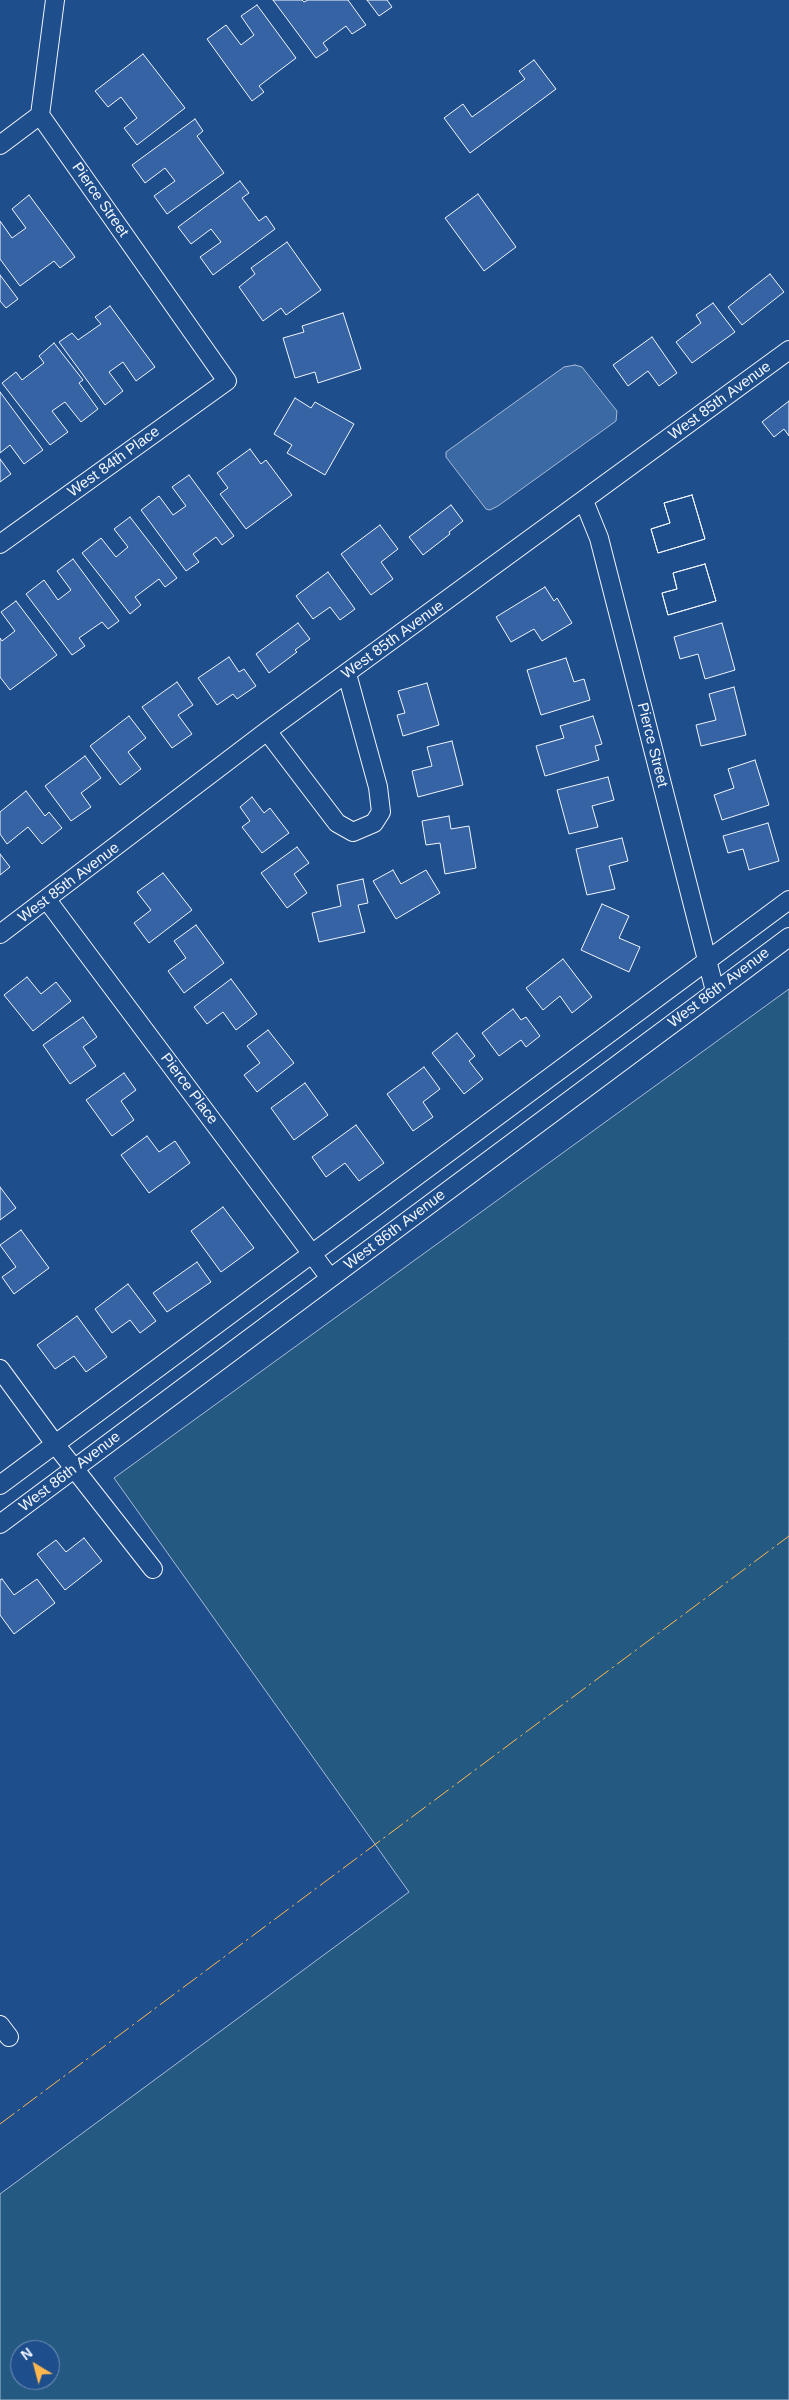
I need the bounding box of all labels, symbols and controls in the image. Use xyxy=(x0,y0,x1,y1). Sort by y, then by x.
street label: Pierce Street xyxy=(68,159,132,241)
street label: West 85th Avenue xyxy=(665,358,775,444)
street label: West 84th Place xyxy=(65,423,163,501)
street label: West 85th Avenue xyxy=(338,597,448,683)
street label: Pierce Street xyxy=(633,701,671,789)
street label: West 85th Avenue xyxy=(15,839,123,927)
street label: West 86th Avenue xyxy=(665,944,773,1032)
street label: Pierce Place xyxy=(156,1050,222,1128)
street label: West 86th Avenue xyxy=(341,1186,449,1274)
street label: West 86th Avenue xyxy=(16,1428,124,1516)
north arrow xyxy=(10,2340,60,2390)
text: N xyxy=(18,2344,35,2363)

